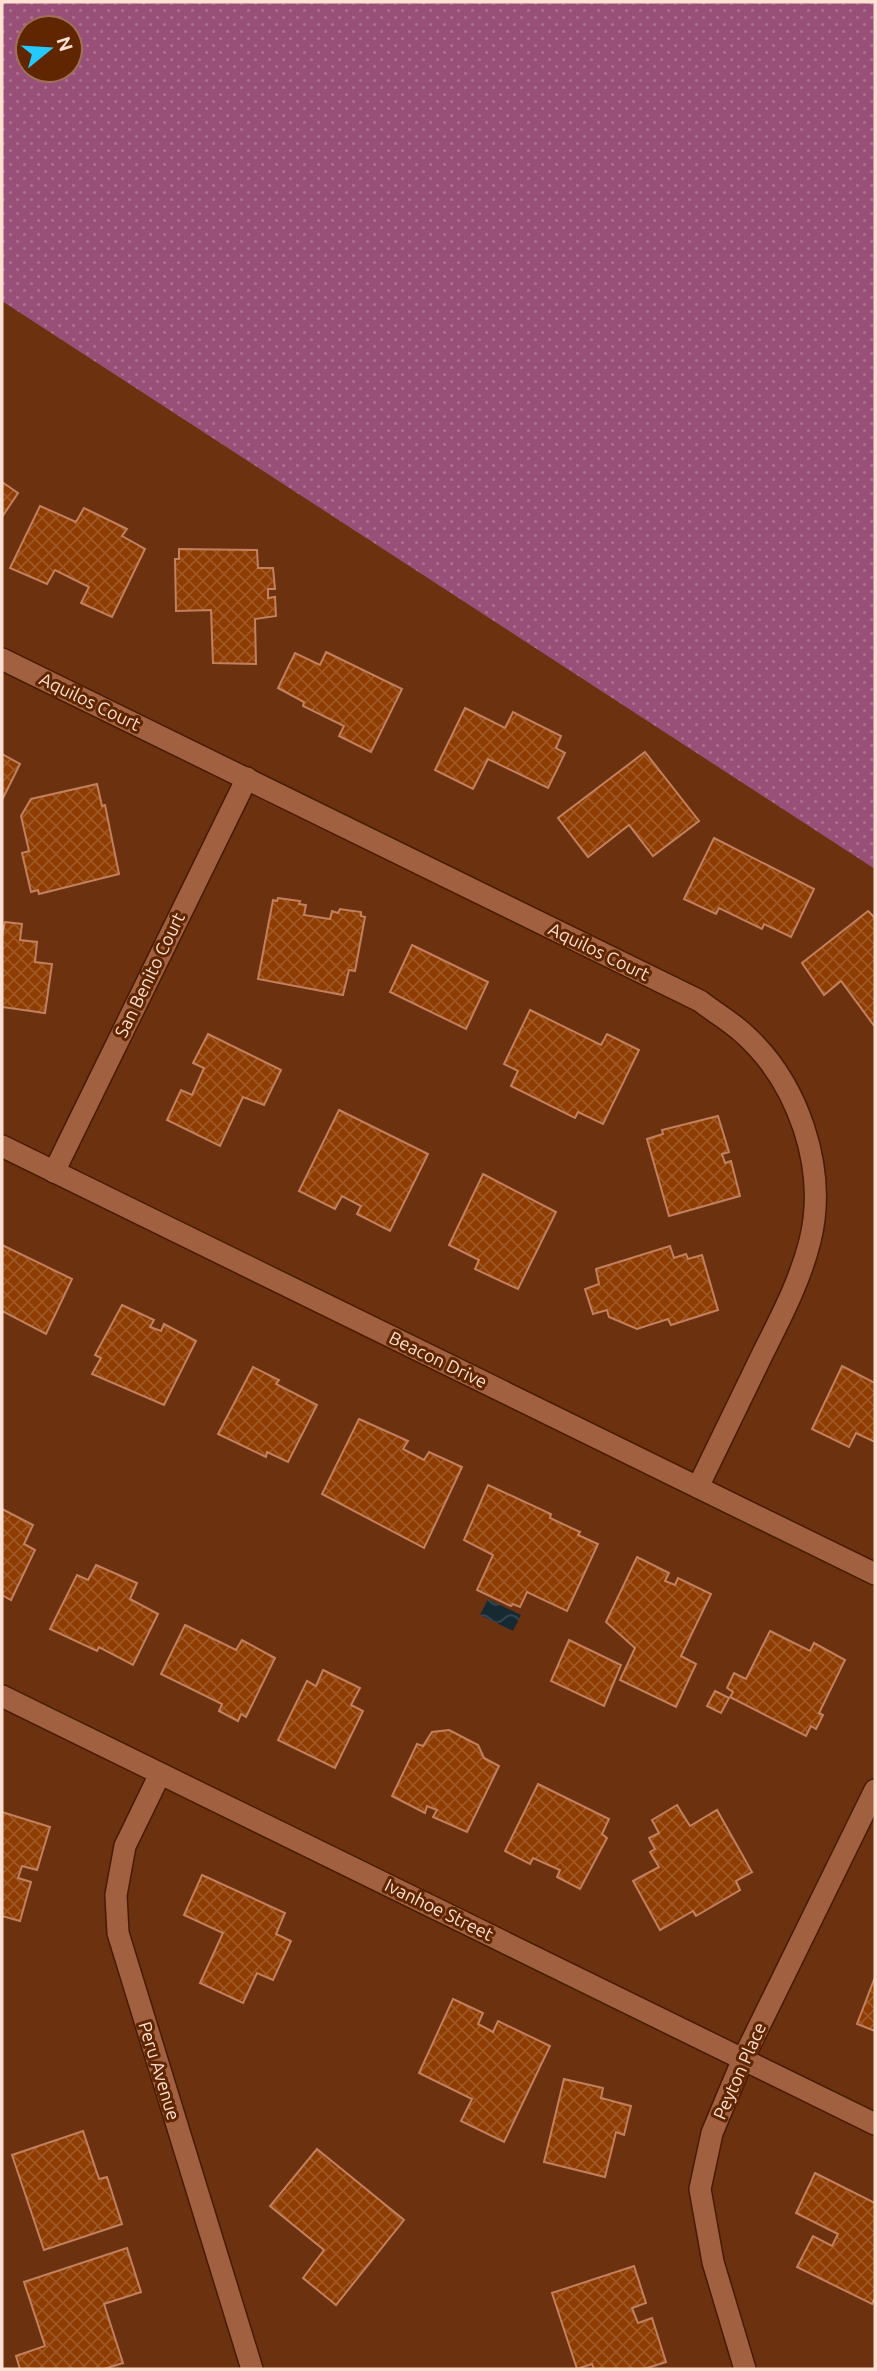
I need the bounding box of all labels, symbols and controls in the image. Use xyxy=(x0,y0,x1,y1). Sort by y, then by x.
north arrow xyxy=(14,14,84,84)
text: N xyxy=(53,34,78,54)
street label: Aquilos Court xyxy=(37,668,144,734)
street label: San Benito Court xyxy=(110,909,188,1040)
street label: Aquilos Court xyxy=(546,918,653,984)
street label: Beacon Drive xyxy=(386,1327,491,1391)
street label: Ivanhoe Street xyxy=(382,1874,497,1944)
street label: Peru Avenue xyxy=(135,2019,184,2123)
street label: Peyton Place xyxy=(709,2019,769,2122)

